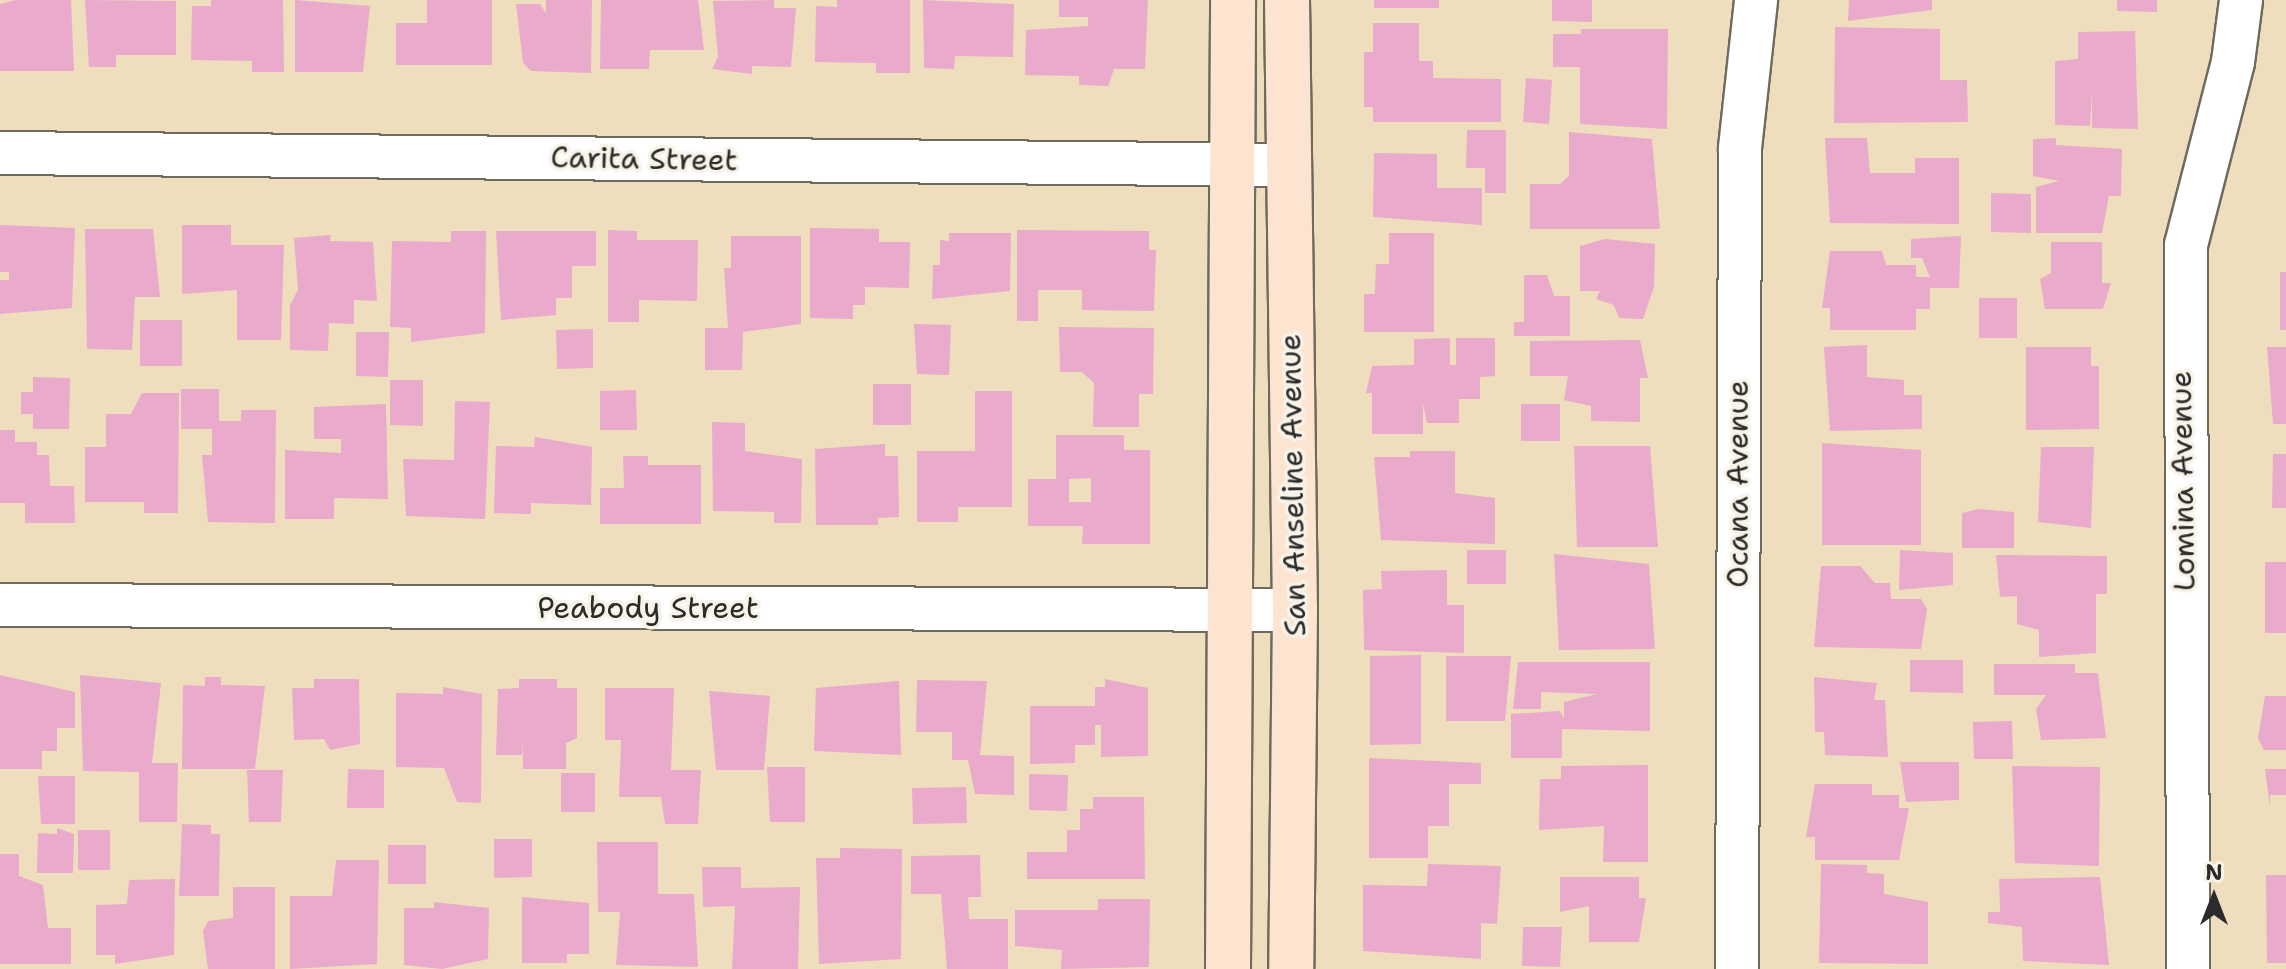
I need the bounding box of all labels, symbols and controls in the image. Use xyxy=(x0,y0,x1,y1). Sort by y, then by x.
street label: Carita Street xyxy=(550,139,738,179)
street label: San Anseline Avenue xyxy=(1272,333,1314,637)
street label: Lomina Avenue xyxy=(2163,370,2203,592)
street label: Ocana Avenue xyxy=(1720,380,1756,588)
street label: Peabody Street xyxy=(537,590,759,626)
north arrow xyxy=(2174,857,2254,937)
text: N xyxy=(2205,858,2223,887)

